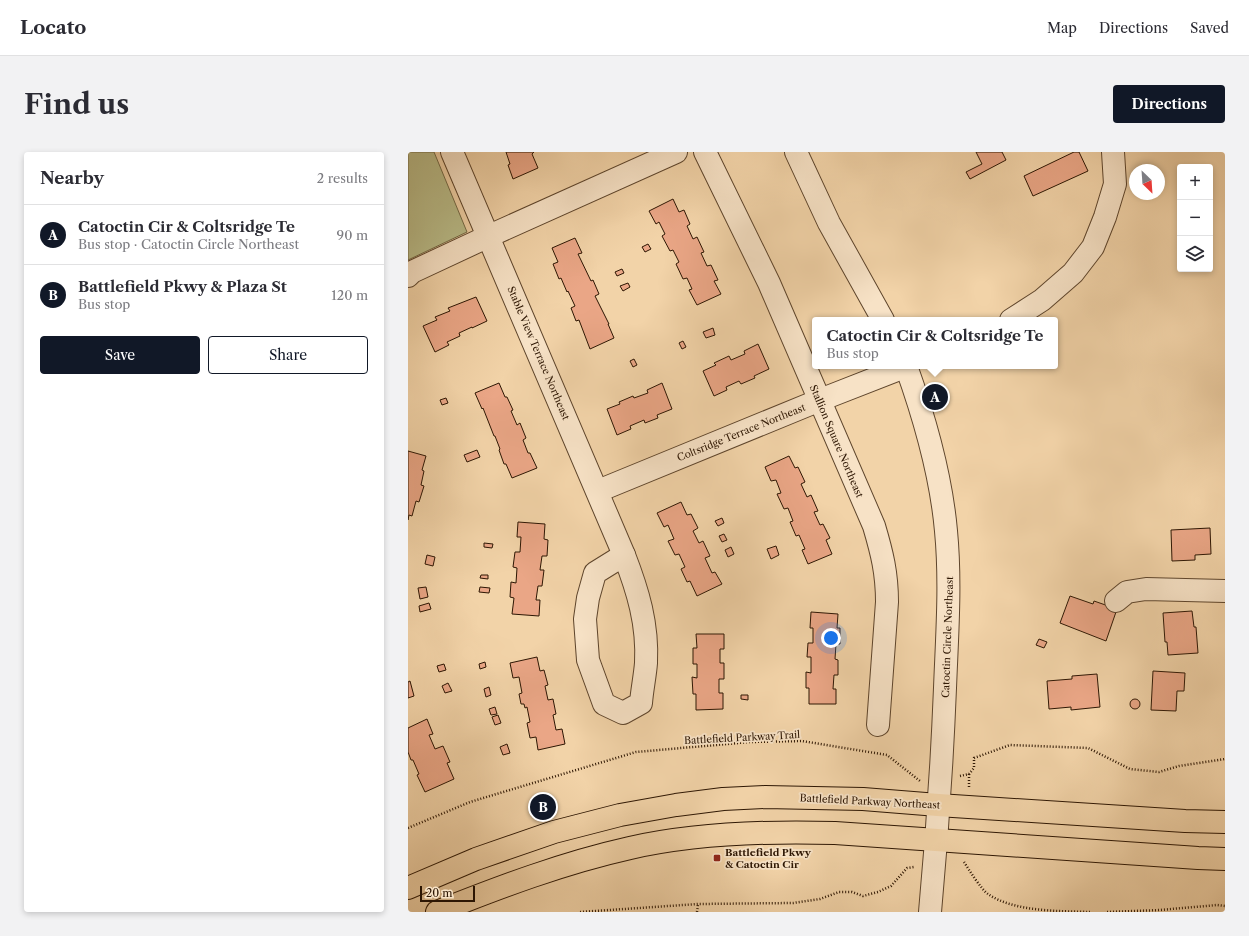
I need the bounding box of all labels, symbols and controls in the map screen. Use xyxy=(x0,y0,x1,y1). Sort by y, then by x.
text: Locato xyxy=(20,16,86,39)
text: Map xyxy=(1047,19,1077,37)
text: Directions xyxy=(1099,19,1168,37)
text: Saved xyxy=(1190,19,1229,37)
button: Directions xyxy=(1113,85,1225,123)
text: Find us xyxy=(24,87,129,121)
north arrow xyxy=(1129,164,1165,200)
map controls xyxy=(1177,164,1213,272)
button: + xyxy=(1177,164,1213,200)
text: Nearby xyxy=(40,168,104,188)
text: 2 results xyxy=(317,170,368,186)
button: − xyxy=(1177,200,1213,236)
text: Catoctin Cir & Coltsridge Te xyxy=(78,217,295,236)
text: A xyxy=(48,227,58,243)
text: 90 m xyxy=(337,227,368,243)
text: Bus stop · Catoctin Circle Northeast xyxy=(78,236,299,252)
button: layers xyxy=(1177,236,1213,272)
text: Battlefield Pkwy & Plaza St xyxy=(78,277,287,296)
street label: Stable View Terrace Northeast xyxy=(504,284,573,422)
text: B xyxy=(48,287,58,303)
text: 120 m xyxy=(331,287,368,303)
text: Bus stop xyxy=(78,296,130,312)
popup xyxy=(812,317,1058,369)
text: Catoctin Cir & Coltsridge Te xyxy=(826,326,1044,345)
button: Save xyxy=(40,336,200,374)
button: Share xyxy=(208,336,368,374)
text: Bus stop xyxy=(826,345,879,361)
pin: A xyxy=(922,382,948,412)
street label: Stallion Square Northeast xyxy=(807,383,866,500)
street label: Coltsridge Terrace Northeast xyxy=(675,401,808,464)
street label: Catoctin Circle Northeast xyxy=(939,576,956,698)
your location xyxy=(821,628,841,648)
street label: Battlefield Parkway Trail xyxy=(684,728,800,747)
street label: Battlefield Parkway Northeast xyxy=(799,791,941,812)
pin: B xyxy=(530,792,556,822)
place label: Battlefield Pkwy & Catoctin Cir xyxy=(725,846,812,871)
marker: Battlefield Pkwy & Catoctin Cir xyxy=(712,853,722,863)
scale bar xyxy=(420,884,475,903)
text: 20 m xyxy=(426,886,452,900)

